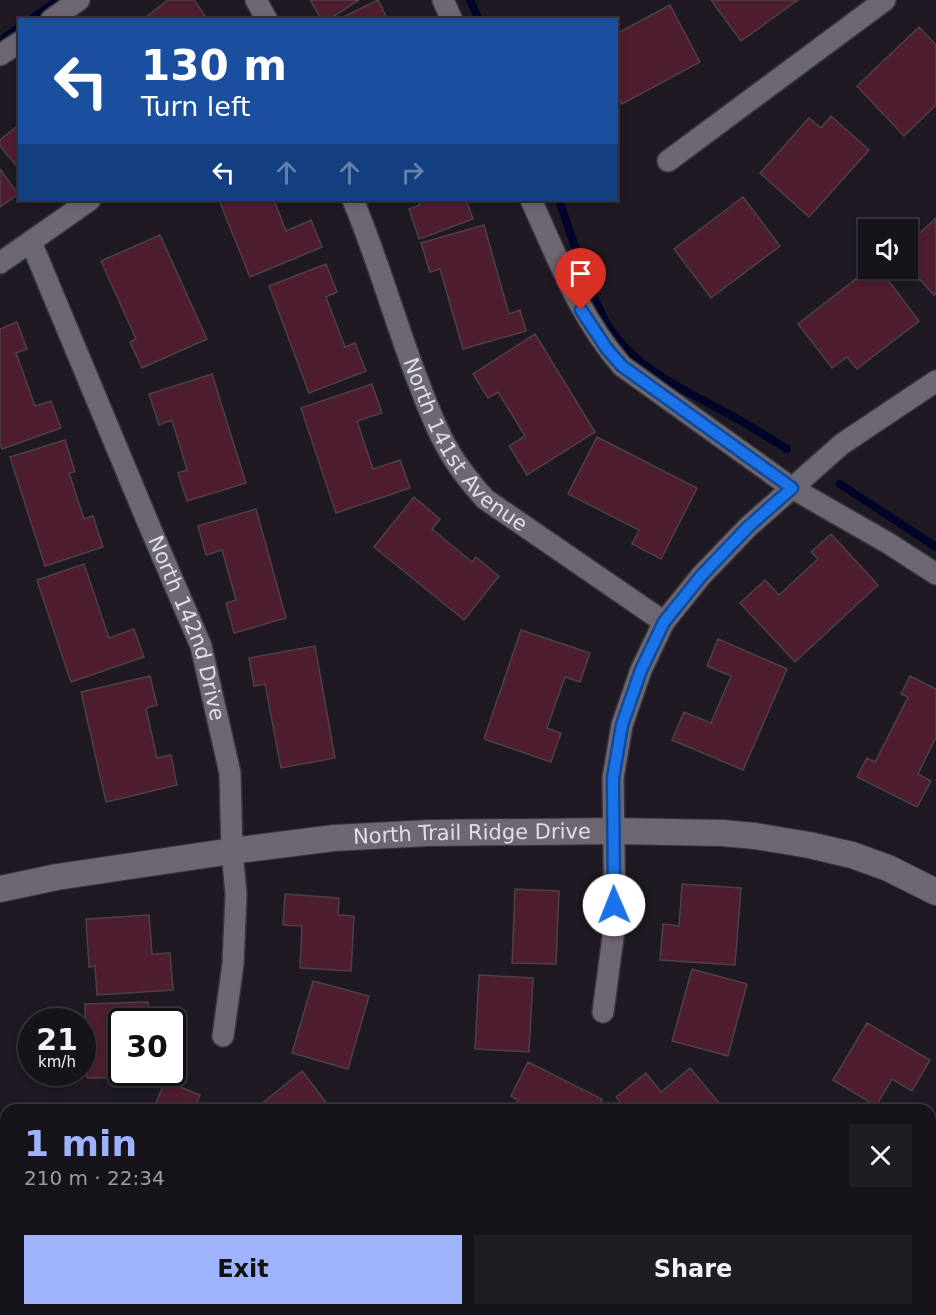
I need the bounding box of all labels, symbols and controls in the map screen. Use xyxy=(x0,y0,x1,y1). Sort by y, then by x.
text: 130 m xyxy=(141,41,287,90)
icon: left xyxy=(42,42,120,120)
text: Turn left xyxy=(141,91,251,122)
icon: left xyxy=(207,156,240,189)
icon: ahead xyxy=(270,156,303,189)
icon: ahead xyxy=(333,156,366,189)
icon: right xyxy=(396,156,429,189)
map controls xyxy=(858,219,918,279)
button: sound xyxy=(858,219,918,279)
pin xyxy=(555,248,606,310)
icon: arrive xyxy=(564,257,597,290)
street label: North 141st Avenue xyxy=(398,354,532,536)
street label: North 142nd Drive xyxy=(143,532,230,723)
street label: North Trail Ridge Drive xyxy=(352,819,591,849)
position arrow xyxy=(582,873,646,937)
speed limit sign: 30 xyxy=(108,1008,186,1086)
text: 21 xyxy=(36,1022,78,1057)
text: km/h xyxy=(38,1053,76,1071)
text: 1 min xyxy=(24,1123,137,1164)
button: close xyxy=(849,1124,912,1187)
text: 210 m · 22:34 xyxy=(24,1166,165,1190)
button: Exit xyxy=(24,1235,462,1304)
button: Share xyxy=(474,1235,912,1304)

